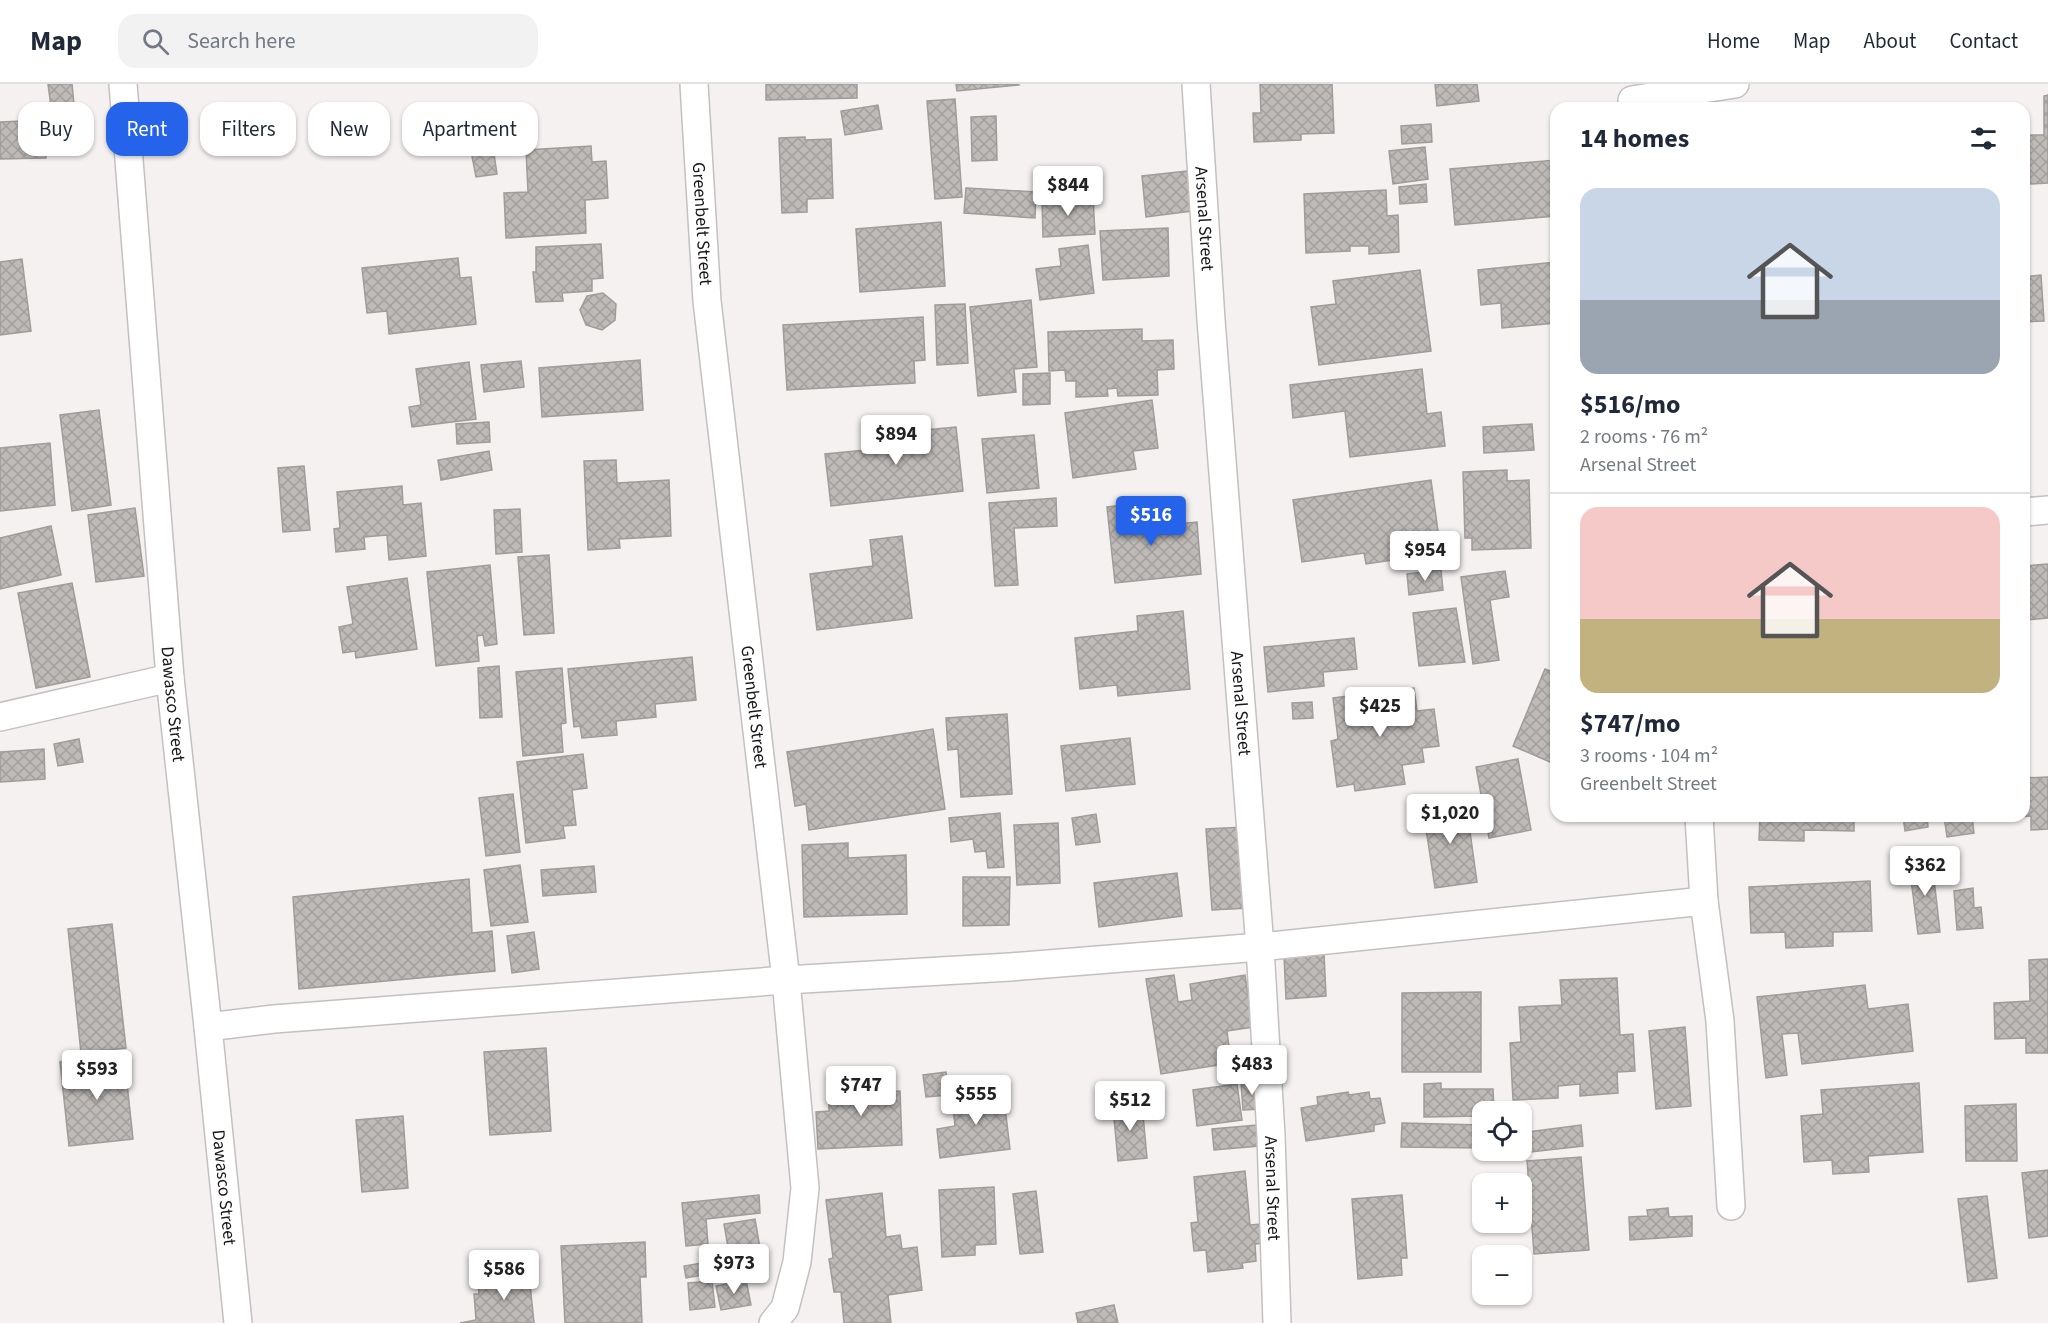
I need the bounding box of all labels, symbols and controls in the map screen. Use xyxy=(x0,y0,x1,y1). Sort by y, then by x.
search box xyxy=(118,14,538,68)
text: Map xyxy=(30,21,82,61)
icon: search xyxy=(139,25,172,58)
text: Search here xyxy=(187,25,296,57)
text: Home xyxy=(1707,26,1760,56)
text: Map xyxy=(1793,26,1831,56)
text: About xyxy=(1864,26,1916,56)
text: Contact xyxy=(1949,26,2018,56)
chip: Buy xyxy=(18,102,94,156)
chip: Rent xyxy=(106,102,188,156)
chip: Filters xyxy=(200,102,296,156)
chip: New xyxy=(308,102,390,156)
chip: Apartment xyxy=(402,102,538,156)
text: 14 homes xyxy=(1580,120,1689,157)
icon: filters xyxy=(1967,122,2000,155)
street label: Greenbelt Street xyxy=(686,161,719,286)
pin: $844 xyxy=(1032,166,1104,217)
street label: Arsenal Street xyxy=(1189,166,1220,272)
text: $844 xyxy=(1047,171,1089,199)
icon: home xyxy=(1736,227,1844,335)
text: $516/mo xyxy=(1580,386,1680,423)
pin: $894 xyxy=(860,415,932,466)
text: $894 xyxy=(875,420,917,448)
text: 2 rooms · 76 m² xyxy=(1580,423,1708,451)
text: Arsenal Street xyxy=(1580,451,1696,479)
pin: $516 xyxy=(1115,496,1187,547)
text: $516 xyxy=(1130,501,1172,529)
pin: $954 xyxy=(1389,531,1461,582)
text: $954 xyxy=(1404,536,1446,564)
icon: home xyxy=(1736,546,1844,654)
street label: Greenbelt Street xyxy=(735,644,774,770)
street label: Dawasco Street xyxy=(155,645,192,763)
street label: Arsenal Street xyxy=(1224,650,1258,757)
pin: $425 xyxy=(1344,687,1416,738)
text: $425 xyxy=(1359,692,1401,720)
text: $747/mo xyxy=(1580,705,1680,742)
text: 3 rooms · 104 m² xyxy=(1580,742,1718,770)
text: Greenbelt Street xyxy=(1580,770,1717,798)
pin: $1,020 xyxy=(1401,794,1499,845)
text: $1,020 xyxy=(1421,799,1479,827)
pin: $362 xyxy=(1889,846,1961,897)
text: $362 xyxy=(1904,851,1946,879)
pin: $483 xyxy=(1216,1045,1288,1096)
pin: $593 xyxy=(61,1050,133,1101)
text: $483 xyxy=(1231,1050,1273,1078)
text: $593 xyxy=(76,1055,118,1083)
pin: $747 xyxy=(825,1066,897,1117)
text: $747 xyxy=(840,1071,882,1099)
pin: $555 xyxy=(940,1075,1012,1126)
text: $555 xyxy=(955,1080,997,1108)
pin: $512 xyxy=(1094,1081,1166,1132)
text: $512 xyxy=(1109,1086,1151,1114)
map controls xyxy=(1472,1101,1532,1305)
button: locate xyxy=(1472,1101,1532,1161)
street label: Dawasco Street xyxy=(206,1128,243,1246)
street label: Arsenal Street xyxy=(1259,1136,1287,1241)
button: + xyxy=(1472,1173,1532,1233)
pin: $973 xyxy=(698,1244,770,1295)
button: − xyxy=(1472,1245,1532,1305)
text: $973 xyxy=(713,1249,755,1277)
pin: $586 xyxy=(468,1250,540,1301)
text: $586 xyxy=(483,1255,525,1283)

